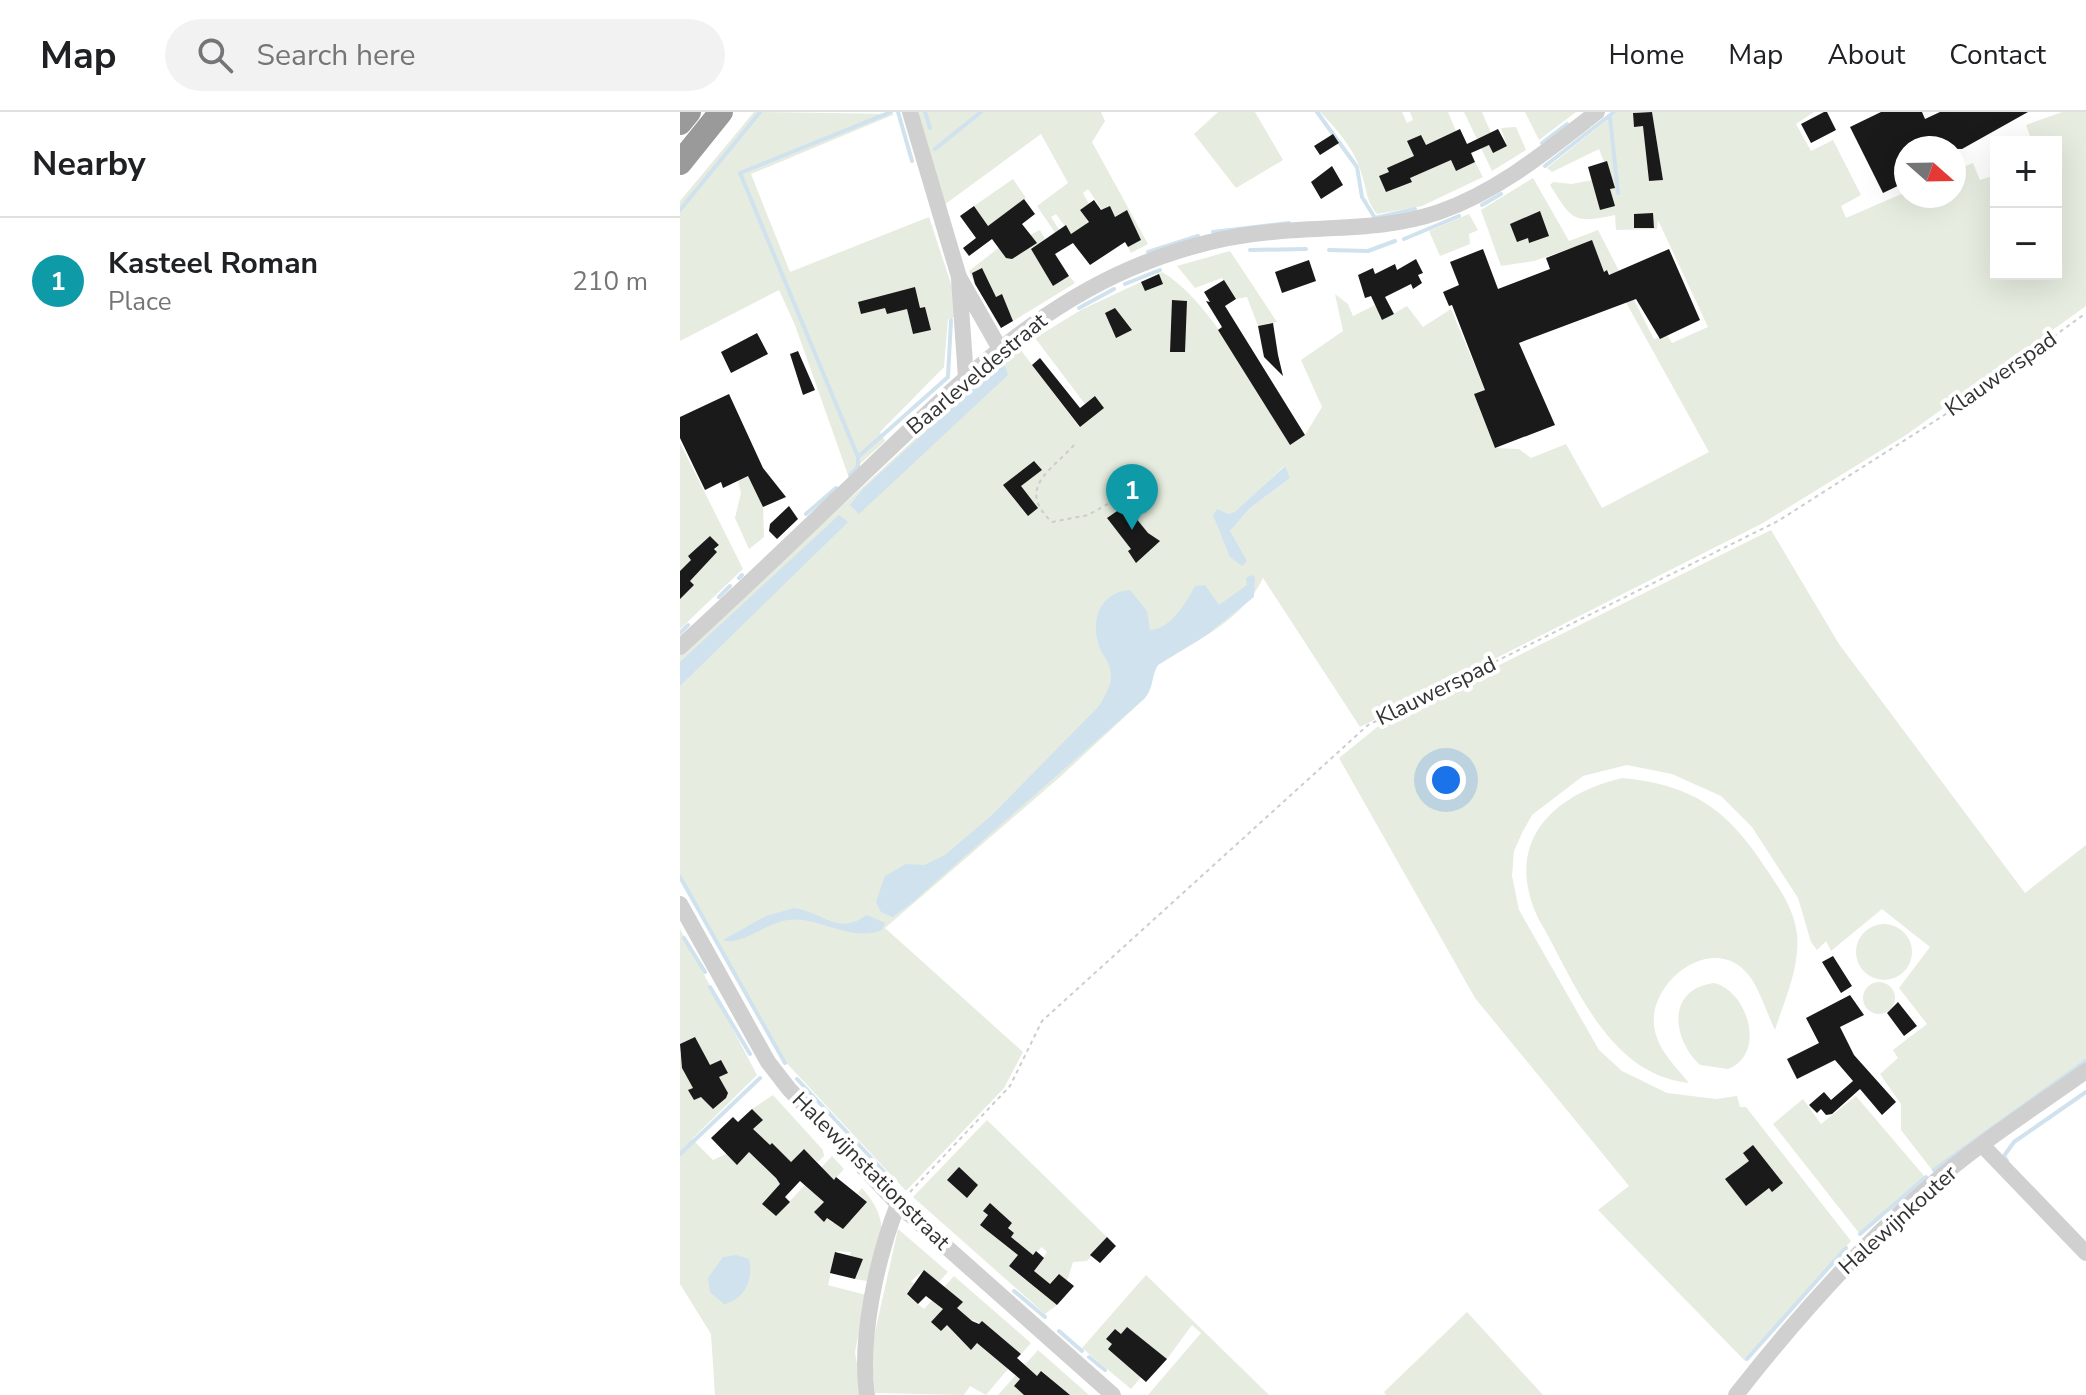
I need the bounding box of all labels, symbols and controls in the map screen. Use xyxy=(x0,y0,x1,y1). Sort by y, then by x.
search box xyxy=(165,19,725,91)
text: Map xyxy=(40,30,117,81)
icon: search xyxy=(193,33,237,77)
text: Search here xyxy=(257,35,416,76)
text: Home xyxy=(1609,36,1684,74)
text: Map xyxy=(1728,36,1783,74)
text: About xyxy=(1827,36,1905,74)
text: Contact xyxy=(1949,36,2046,74)
north arrow xyxy=(1894,136,1966,208)
map controls xyxy=(1990,136,2062,280)
button: + xyxy=(1990,136,2062,208)
text: Nearby xyxy=(32,141,146,187)
button: − xyxy=(1990,208,2062,280)
text: Kasteel Roman xyxy=(108,243,318,284)
text: 1 xyxy=(50,264,66,299)
text: 210 m xyxy=(572,264,648,299)
text: Place xyxy=(108,284,172,319)
street label: Baarleveldestraat xyxy=(900,306,1054,442)
street label: Klauwerspad xyxy=(1939,324,2063,424)
pin: 1 xyxy=(1106,464,1158,530)
street label: Klauwerspad xyxy=(1371,649,1501,733)
your location xyxy=(1426,760,1466,800)
street label: Halewijnstationstraat xyxy=(785,1085,957,1257)
street label: Halewijnkouter xyxy=(1832,1159,1964,1281)

